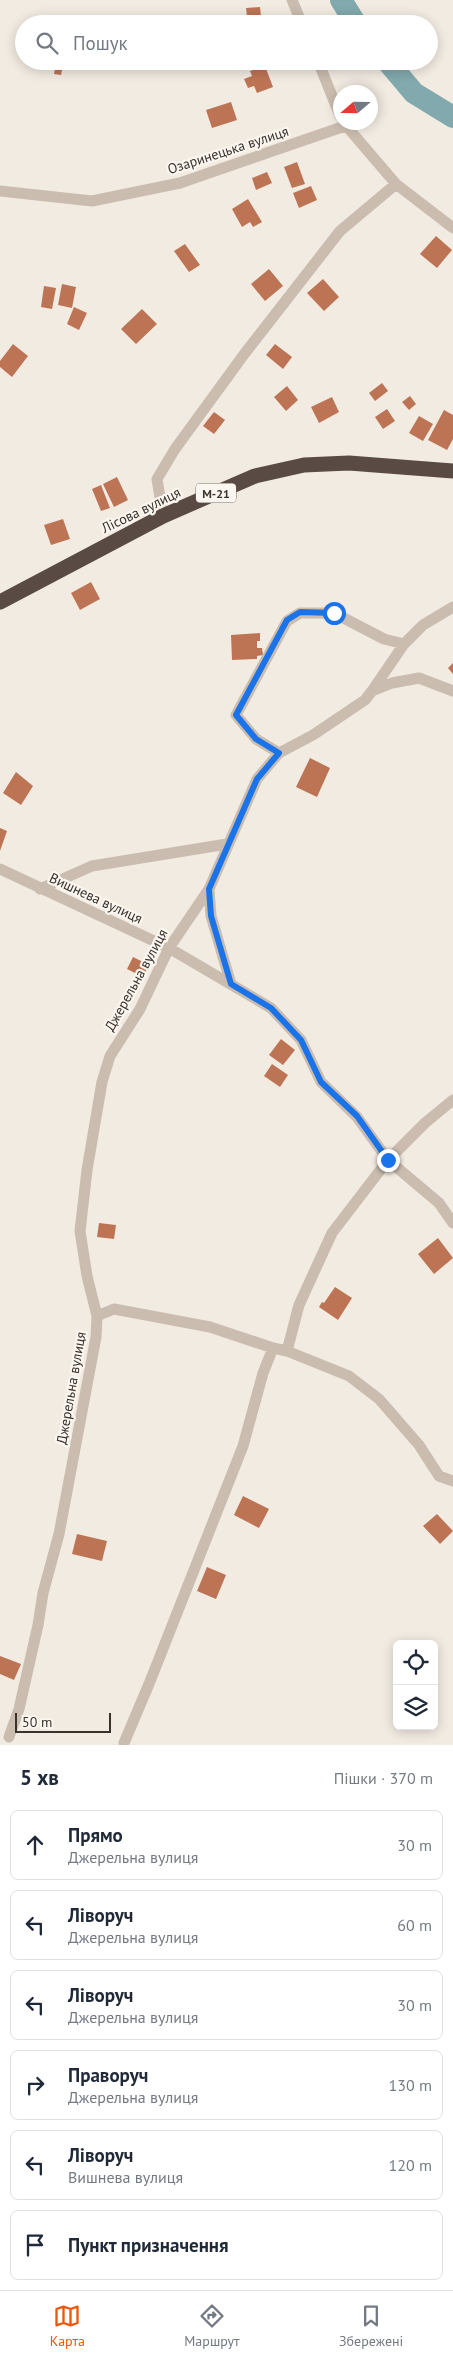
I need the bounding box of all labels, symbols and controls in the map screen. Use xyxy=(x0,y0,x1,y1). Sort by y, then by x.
search box xyxy=(15,15,438,70)
icon: search xyxy=(33,29,61,57)
text: Пошук xyxy=(73,31,128,55)
north arrow xyxy=(333,85,378,130)
street label: Озаринецька вулиця xyxy=(165,122,291,178)
street label: Лісова вулиця xyxy=(98,483,184,537)
road number: М-21 xyxy=(196,483,236,502)
route start xyxy=(323,602,346,625)
street label: Вишнева вулиця xyxy=(47,869,145,927)
street label: Джерельна вулиця xyxy=(100,926,172,1034)
route end xyxy=(377,1149,400,1172)
street label: Джерельна вулиця xyxy=(52,1330,90,1446)
map controls xyxy=(393,1640,438,1730)
button: locate xyxy=(393,1640,438,1685)
button: layers xyxy=(393,1685,438,1730)
scale bar xyxy=(15,1710,111,1733)
text: 50 m xyxy=(22,1713,52,1731)
text: 5 хв xyxy=(20,1764,59,1791)
text: Пішки · 370 m xyxy=(334,1768,433,1788)
text: Прямо xyxy=(68,1823,123,1847)
icon: ahead xyxy=(21,1831,49,1859)
text: 30 m xyxy=(397,1835,432,1855)
text: Джерельна вулиця xyxy=(68,1847,198,1867)
text: Ліворуч xyxy=(68,1903,133,1927)
icon: left xyxy=(21,1911,49,1939)
text: 60 m xyxy=(397,1915,432,1935)
text: Джерельна вулиця xyxy=(68,1927,198,1947)
text: Ліворуч xyxy=(68,1983,133,2007)
icon: left xyxy=(21,1991,49,2019)
text: 30 m xyxy=(397,1995,432,2015)
text: Джерельна вулиця xyxy=(68,2007,198,2027)
text: Праворуч xyxy=(68,2063,148,2087)
icon: right xyxy=(21,2071,49,2099)
text: 130 m xyxy=(389,2075,432,2095)
text: Джерельна вулиця xyxy=(68,2087,198,2107)
text: Ліворуч xyxy=(68,2143,133,2167)
icon: left xyxy=(21,2151,49,2179)
text: 120 m xyxy=(389,2155,432,2175)
text: Вишнева вулиця xyxy=(68,2167,183,2187)
icon: arrive xyxy=(21,2231,49,2259)
text: Пункт призначення xyxy=(68,2233,229,2257)
tab: Карта xyxy=(50,2302,85,2350)
tab: Маршрут xyxy=(184,2302,240,2350)
tab: Збережені xyxy=(339,2302,403,2350)

